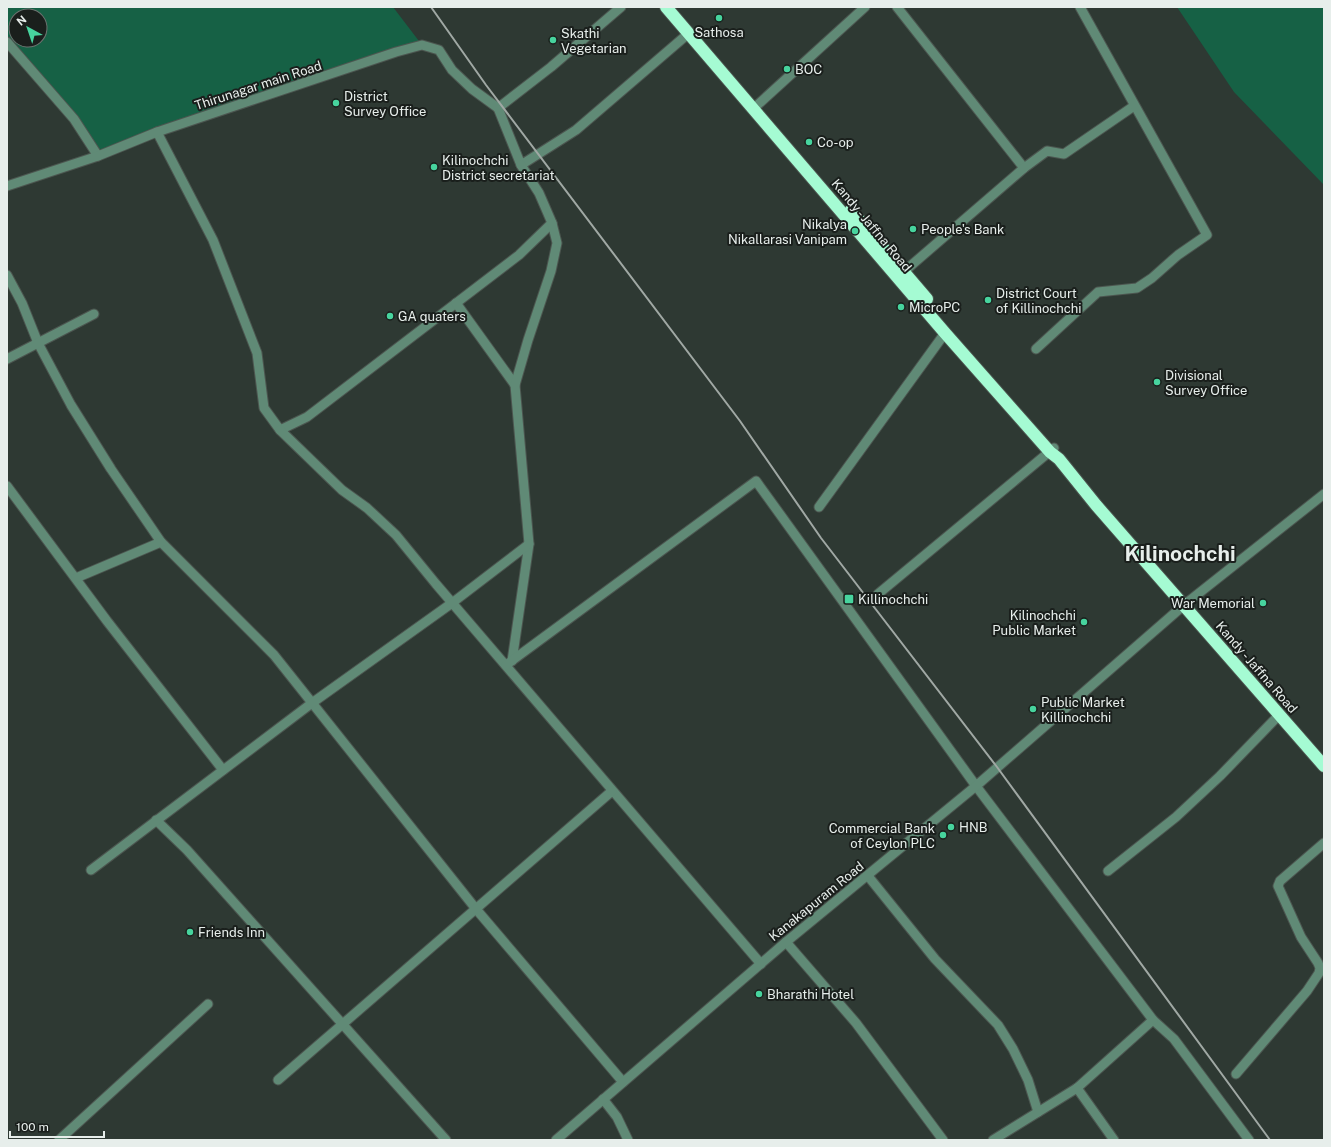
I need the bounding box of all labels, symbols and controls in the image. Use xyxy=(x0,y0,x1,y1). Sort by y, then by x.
north arrow xyxy=(8,8,48,48)
text: N xyxy=(14,13,29,28)
marker: Sathosa xyxy=(714,13,724,23)
place label: Sathosa xyxy=(694,25,744,40)
place label: Skathi Vegetarian xyxy=(561,26,627,56)
marker: Skathi Vegetarian xyxy=(548,35,558,45)
street label: Thirunagar main Road xyxy=(193,58,323,113)
place label: BOC xyxy=(795,62,822,77)
marker: BOC xyxy=(782,64,792,74)
place label: District Survey Office xyxy=(344,89,426,119)
marker: District Survey Office xyxy=(331,98,341,108)
place label: Co-op xyxy=(817,135,854,150)
marker: Co-op xyxy=(804,137,814,147)
place label: Kilinochchi District secretariat xyxy=(442,153,554,183)
marker: Kilinochchi District secretariat xyxy=(429,162,439,172)
street label: Kandy - Jaffna Road xyxy=(828,176,915,275)
place label: Nikalya Nikallarasi Vanipam xyxy=(728,217,847,247)
place label: People's Bank xyxy=(921,222,1004,237)
marker: People's Bank xyxy=(908,224,918,234)
marker: Nikalya Nikallarasi Vanipam xyxy=(850,226,860,236)
place label: District Court of Killinochchi xyxy=(996,286,1082,316)
marker: District Court of Killinochchi xyxy=(983,295,993,305)
place label: MicroPC xyxy=(909,300,960,315)
marker: MicroPC xyxy=(896,302,906,312)
place label: GA quaters xyxy=(398,309,466,324)
marker: GA quaters xyxy=(385,311,395,321)
place label: Divisional Survey Office xyxy=(1165,368,1247,398)
marker: Divisional Survey Office xyxy=(1152,377,1162,387)
district label: Kilinochchi xyxy=(1124,541,1236,566)
place label: Killinochchi xyxy=(858,592,928,607)
marker: Killinochchi xyxy=(843,593,855,605)
place label: War Memorial xyxy=(1171,596,1255,611)
marker: War Memorial xyxy=(1258,598,1268,608)
place label: Kilinochchi Public Market xyxy=(992,608,1076,638)
marker: Kilinochchi Public Market xyxy=(1079,617,1089,627)
street label: Kandy - Jaffna Road xyxy=(1213,618,1300,716)
place label: Public Market Killinochchi xyxy=(1041,695,1125,725)
marker: Public Market Killinochchi xyxy=(1028,704,1038,714)
place label: HNB xyxy=(959,820,987,835)
place label: Commercial Bank of Ceylon PLC xyxy=(829,821,935,851)
marker: HNB xyxy=(946,822,956,832)
marker: Commercial Bank of Ceylon PLC xyxy=(938,830,948,840)
street label: Kanakapuram Road xyxy=(766,859,867,944)
place label: Friends Inn xyxy=(198,925,265,940)
marker: Friends Inn xyxy=(185,927,195,937)
place label: Bharathi Hotel xyxy=(767,987,854,1002)
marker: Bharathi Hotel xyxy=(754,989,764,999)
scale bar xyxy=(10,1113,104,1139)
text: 100 m xyxy=(16,1120,49,1134)

